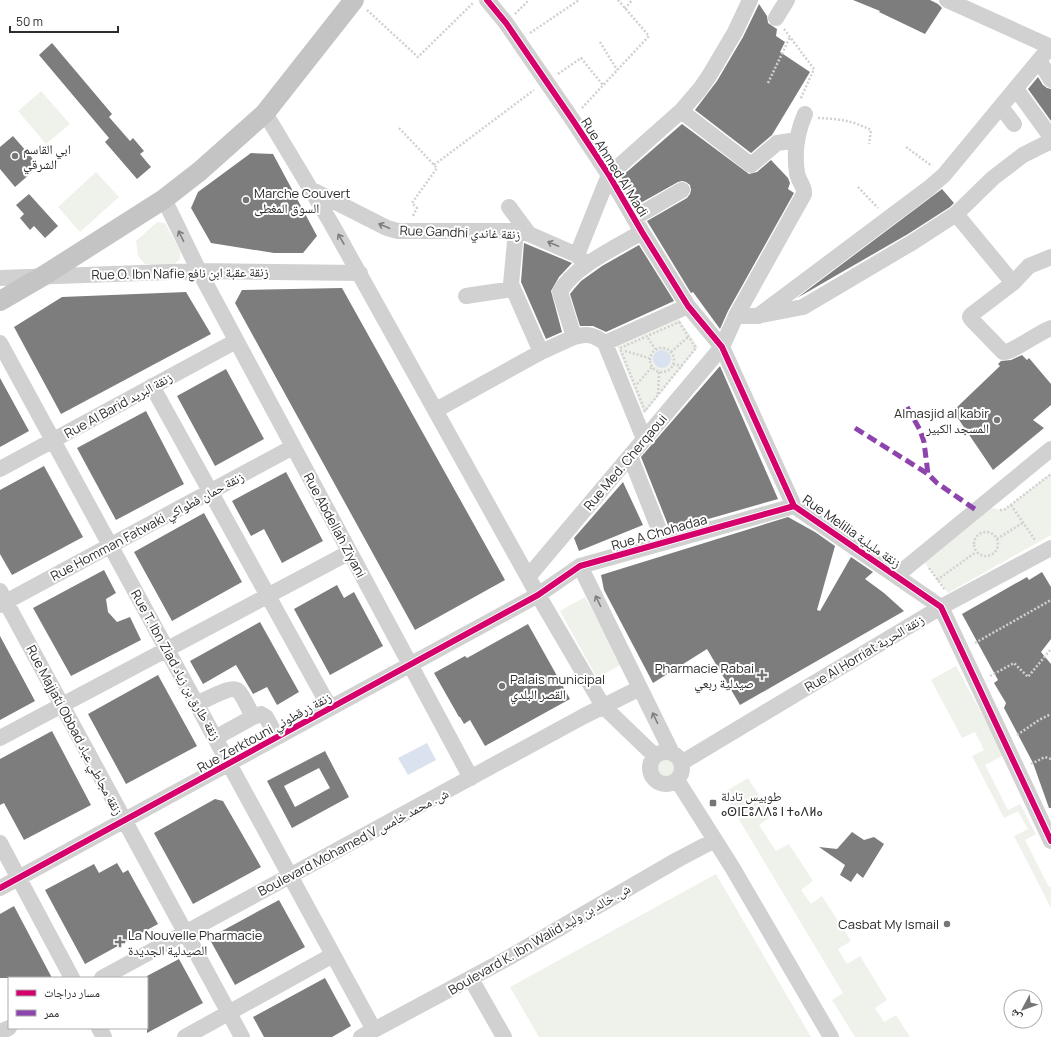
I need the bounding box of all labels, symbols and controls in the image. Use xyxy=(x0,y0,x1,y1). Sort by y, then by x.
scale bar xyxy=(10,8,118,34)
text: 50 m xyxy=(16,13,43,30)
street label: Rue Ahmed Al Madi xyxy=(577,114,653,220)
place label: ابي القاسم الشرقي xyxy=(23,140,71,175)
marker: ابي القاسم الشرقي xyxy=(10,151,20,161)
place label: Marche Couvert السوق المغطى xyxy=(254,184,350,217)
marker: Marche Couvert السوق المغطى xyxy=(241,195,251,205)
street label: Rue Gandhi زنقة غاندي xyxy=(399,221,521,245)
one-way arrow xyxy=(379,222,391,230)
one-way arrow xyxy=(177,230,184,242)
one-way arrow xyxy=(336,234,344,246)
one-way arrow xyxy=(547,240,559,248)
street label: Rue O. Ibn Nafie زنقة عقبة ابن نافع xyxy=(91,262,269,285)
street label: Rue Al Barid زنقة البريد xyxy=(61,368,175,442)
place label: Almasjid al kabir المسجد الكبير xyxy=(894,404,989,437)
street label: Rue Med. Cherqaoui xyxy=(579,410,671,514)
marker: Almasjid al kabir المسجد الكبير xyxy=(992,415,1002,425)
street label: Rue Homman Fatwaki زنقة حمان فطواكي xyxy=(47,467,248,587)
street label: Rue Abdellah Ziyani xyxy=(300,469,370,581)
street label: Rue Melilia زنقة مليلية xyxy=(799,490,905,572)
street label: Rue A Chohadaa xyxy=(609,510,709,554)
street label: Rue T. Ibn Ziad زنقة طارق بن زياد xyxy=(127,586,225,744)
one-way arrow xyxy=(594,596,601,608)
street label: Rue Al Horriat زنقة الحرية xyxy=(801,610,927,696)
street label: Rue Majjati Obbad زنقة مجاطي عباد xyxy=(20,642,128,819)
place label: Pharmacie Rabai صيدلية ربعي xyxy=(655,659,754,694)
place label: Palais municipal القصر البلدي xyxy=(510,670,605,705)
marker: Pharmacie Rabai صيدلية ربعي xyxy=(757,670,767,680)
marker: Palais municipal القصر البلدي xyxy=(497,681,507,691)
street label: Rue Zerktouni زنقة زرقطوني xyxy=(194,688,335,778)
one-way arrow xyxy=(651,712,658,724)
street label: Boulevard Mohamed V ش. محمد خامس xyxy=(255,784,451,900)
place label: طوبيس تادلة ⴰⵙⵏⵎⵓⴷⴷⵓ ⵏ ⵜⴰⴷⵍⴰ xyxy=(721,787,823,820)
marker: طوبيس تادلة ⴰⵙⵏⵎⵓⴷⴷⵓ ⵏ ⵜⴰⴷⵍⴰ xyxy=(708,798,718,808)
street label: Boulevard K. Ibn Walid ش. خالد بن وليد xyxy=(445,879,633,999)
place label: Casbat My Ismail xyxy=(838,915,939,933)
marker: Casbat My Ismail xyxy=(942,919,952,929)
place label: La Nouvelle Pharmacie الصيدلية الجديدة xyxy=(128,926,263,959)
marker: La Nouvelle Pharmacie الصيدلية الجديدة xyxy=(115,937,125,947)
legend xyxy=(8,977,148,1029)
text: مسار دراجات xyxy=(44,984,100,1001)
north arrow xyxy=(1003,989,1043,1029)
text: ممر xyxy=(43,1004,59,1021)
text: ش xyxy=(1005,1006,1025,1025)

